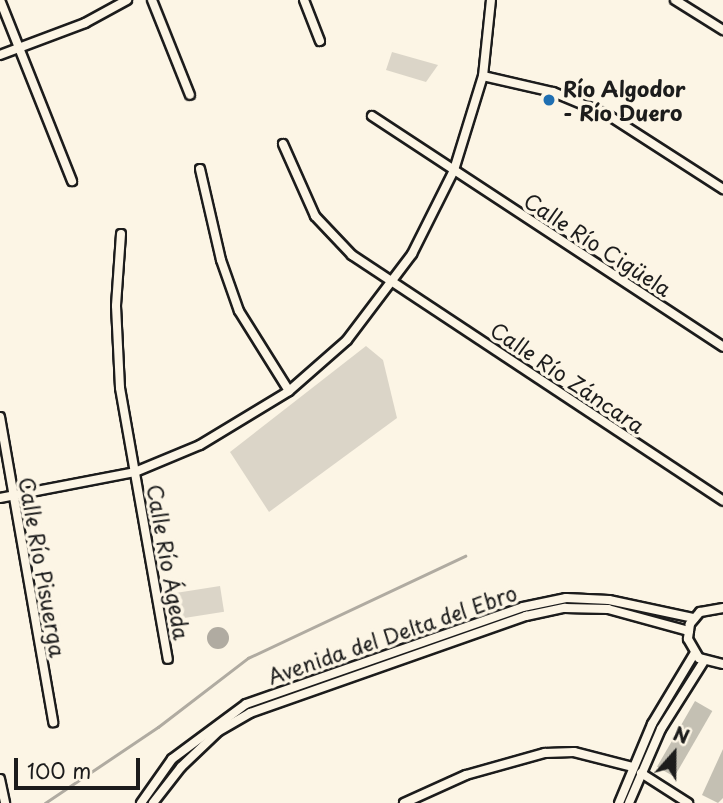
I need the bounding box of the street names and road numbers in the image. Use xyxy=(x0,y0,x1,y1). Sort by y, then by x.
street label: Calle Río Cigüela xyxy=(518,186,678,302)
street label: Calle Río Záncara xyxy=(485,315,651,439)
street label: Calle Río Pisuerga xyxy=(15,474,71,660)
street label: Calle Río Ágeda xyxy=(143,481,195,643)
street label: Avenida del Delta del Ebro xyxy=(262,579,522,689)

